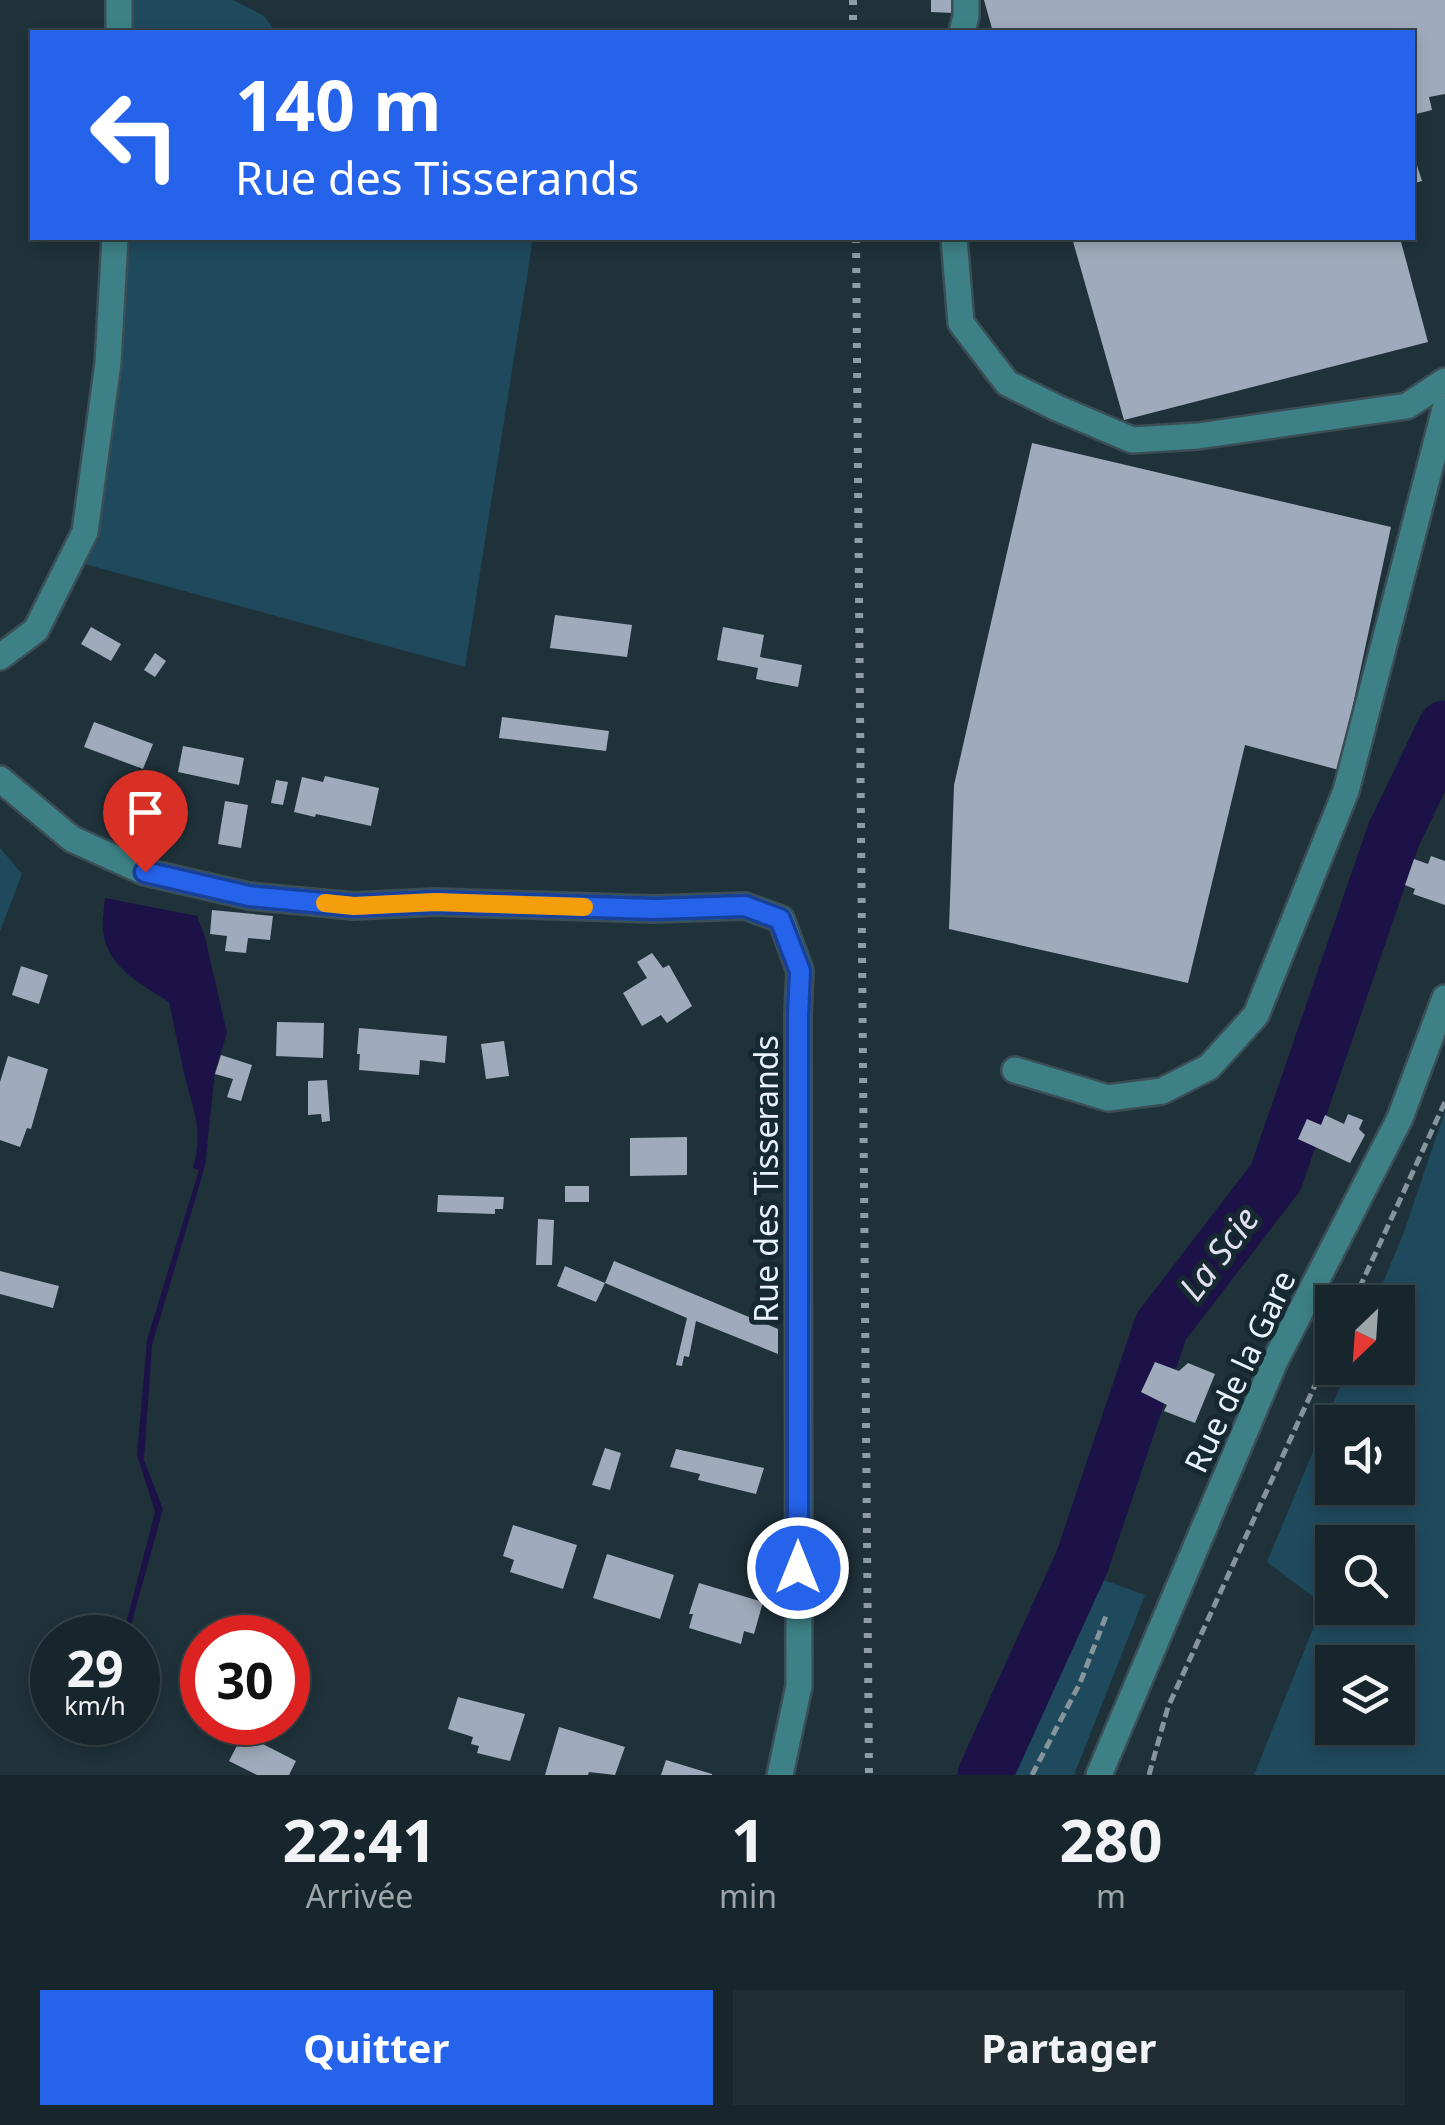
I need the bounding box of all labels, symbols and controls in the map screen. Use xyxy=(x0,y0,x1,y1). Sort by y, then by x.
text: 140 m xyxy=(235,56,442,152)
icon: left xyxy=(70,70,200,200)
text: Rue des Tisserands xyxy=(235,147,639,208)
pin xyxy=(103,770,188,873)
icon: arrive xyxy=(118,785,173,840)
street label: Rue des Tisserands xyxy=(744,1035,787,1323)
water label: La Scie xyxy=(1167,1197,1269,1309)
street label: Rue de la Gare xyxy=(1173,1263,1305,1479)
north arrow xyxy=(1315,1285,1415,1385)
map controls xyxy=(1315,1285,1415,1745)
button: sound xyxy=(1315,1405,1415,1505)
position arrow xyxy=(746,1516,850,1620)
button: search xyxy=(1315,1525,1415,1625)
speed limit sign: 30 xyxy=(180,1615,310,1745)
text: 29 xyxy=(66,1634,124,1702)
button: layers xyxy=(1315,1645,1415,1745)
text: km/h xyxy=(64,1688,126,1722)
text: 22:41 xyxy=(282,1798,437,1880)
text: 1 xyxy=(731,1798,765,1880)
text: 280 xyxy=(1060,1798,1163,1880)
text: Arrivée xyxy=(306,1874,413,1917)
text: min xyxy=(719,1874,777,1917)
text: m xyxy=(1096,1874,1126,1917)
button: Quitter xyxy=(40,1990,713,2105)
button: Partager xyxy=(733,1990,1405,2105)

